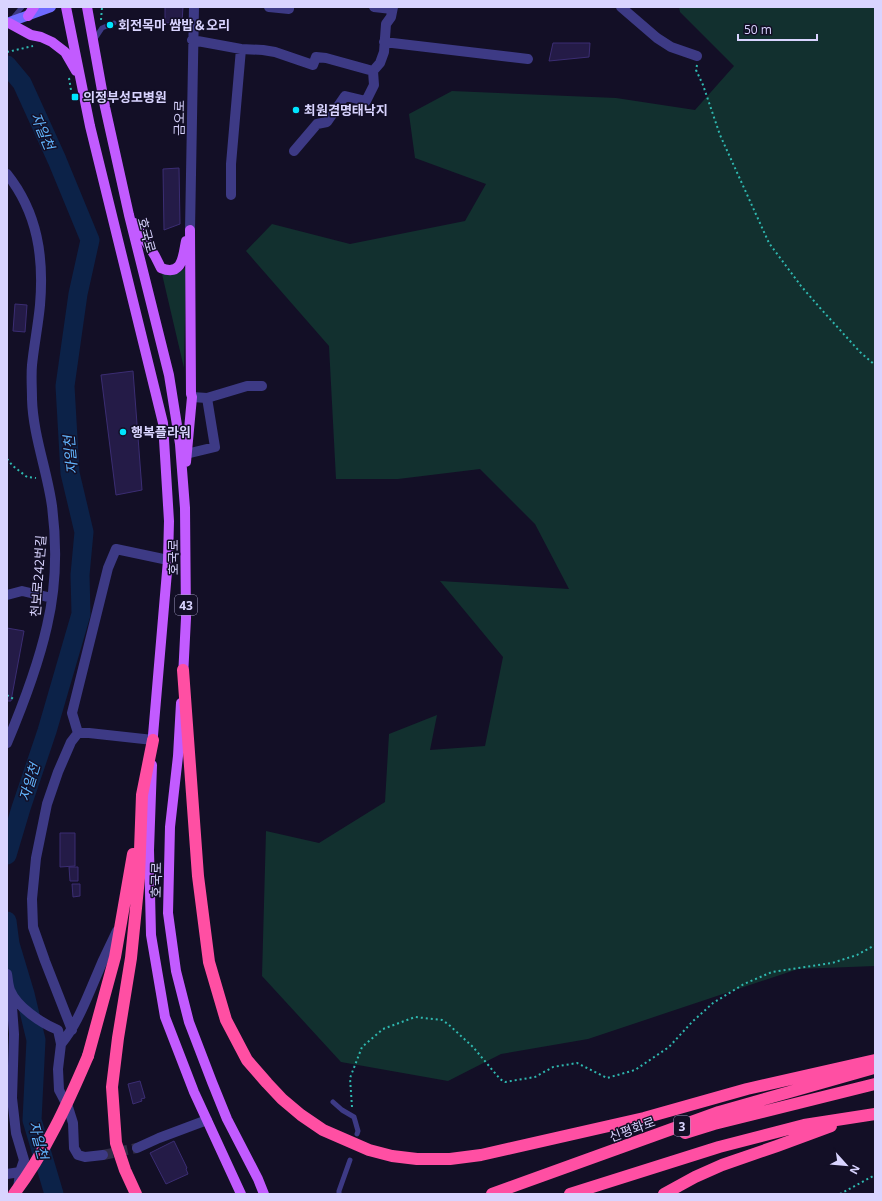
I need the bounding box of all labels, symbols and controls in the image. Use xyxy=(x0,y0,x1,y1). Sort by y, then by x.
place label: 회전목마 쌈밥＆오리 xyxy=(118,16,230,34)
scale bar xyxy=(738,16,817,42)
marker: 회전목마 쌈밥＆오리 xyxy=(105,20,115,30)
text: 50 m xyxy=(744,21,772,38)
place label: 의정부성모병원 xyxy=(83,88,167,106)
marker: 의정부성모병원 xyxy=(70,92,80,102)
street label: 금오로 xyxy=(170,100,188,136)
place label: 최원겸명태낙지 xyxy=(304,101,388,119)
marker: 최원겸명태낙지 xyxy=(291,105,301,115)
water label: 자일천 xyxy=(27,110,60,154)
street label: 호국로 xyxy=(134,215,160,255)
place label: 행복플라워 xyxy=(131,423,191,441)
marker: 행복플라워 xyxy=(118,427,128,437)
water label: 자일천 xyxy=(59,434,81,475)
street label: 천보로242번길 xyxy=(26,534,50,618)
street label: 호국로 xyxy=(164,539,182,575)
road number: 43 xyxy=(175,595,197,615)
water label: 자일천 xyxy=(14,760,44,803)
street label: 호국로 xyxy=(147,862,165,898)
street label: 신평화로 xyxy=(606,1112,658,1146)
road number: 3 xyxy=(674,1116,690,1136)
water label: 자일천 xyxy=(25,1119,53,1162)
north arrow xyxy=(826,1145,866,1185)
text: N xyxy=(847,1162,864,1177)

